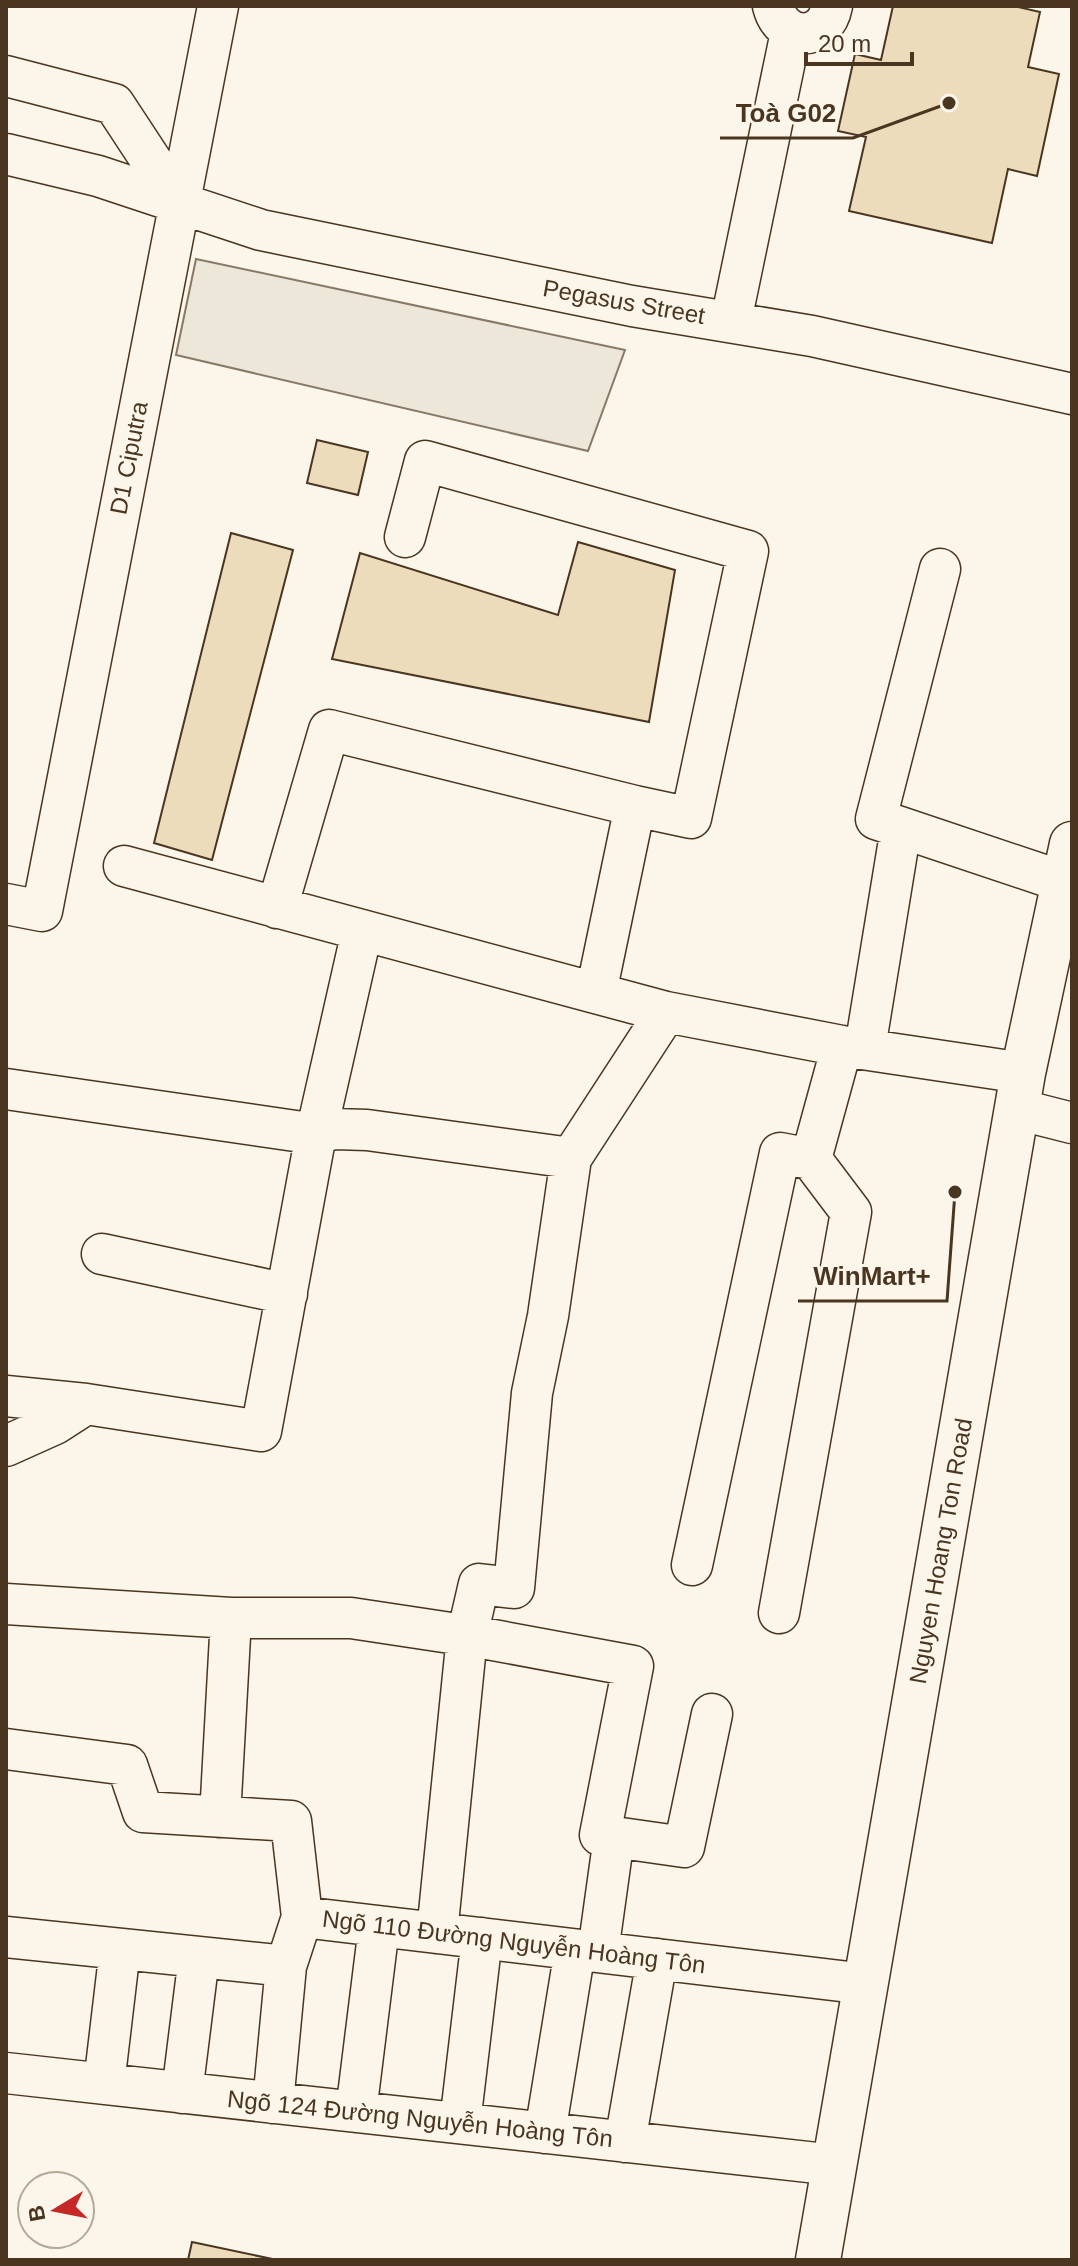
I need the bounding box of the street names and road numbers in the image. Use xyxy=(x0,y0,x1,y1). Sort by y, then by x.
street label: Pegasus Street xyxy=(541,274,708,329)
street label: D1 Ciputra xyxy=(104,398,153,517)
street label: Nguyen Hoang Ton Road xyxy=(904,1416,977,1686)
street label: Ngõ 110 Đường Nguyễn Hoàng Tôn xyxy=(321,1905,707,1978)
street label: Ngõ 124 Đường Nguyễn Hoàng Tôn xyxy=(226,2085,614,2152)

